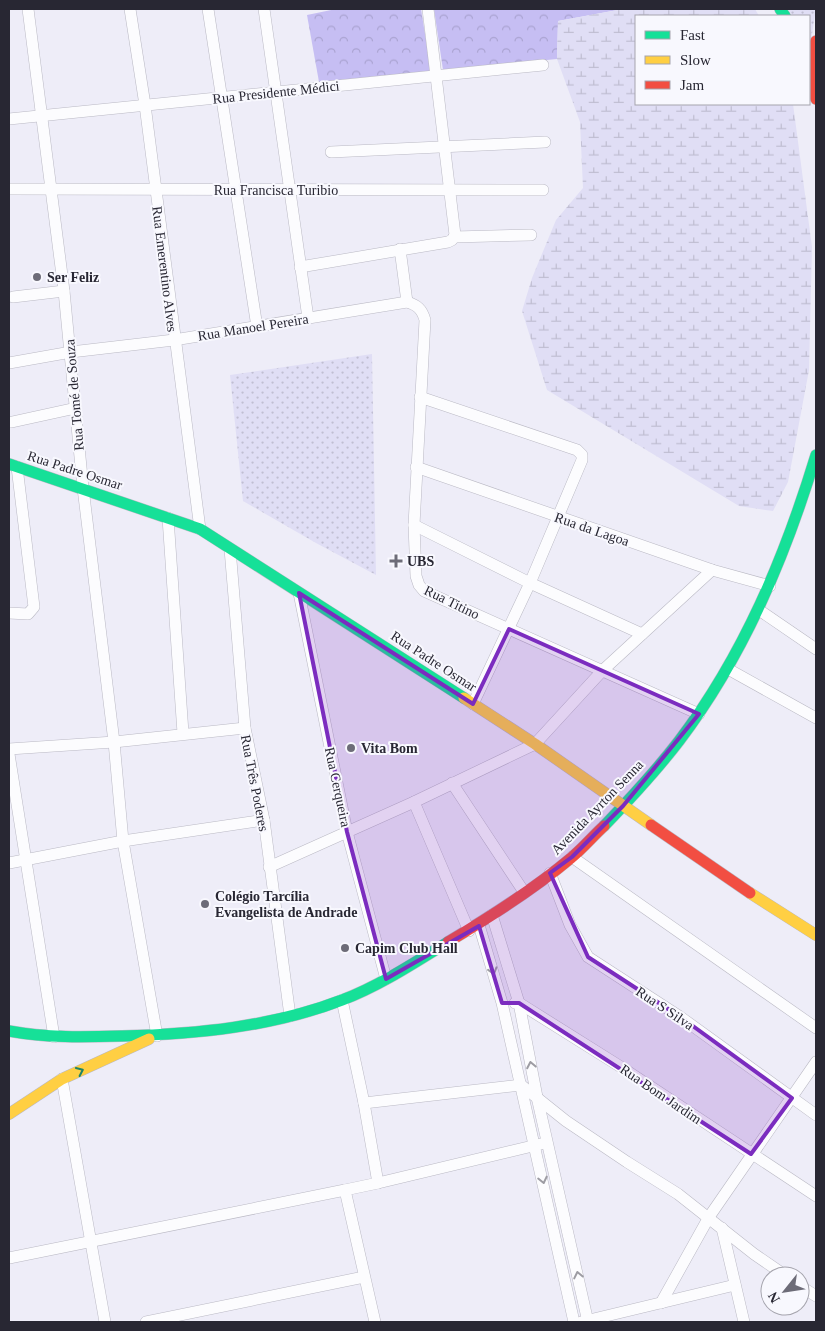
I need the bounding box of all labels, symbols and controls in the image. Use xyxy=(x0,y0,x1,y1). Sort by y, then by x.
legend xyxy=(635,15,810,105)
text: Fast xyxy=(680,27,706,43)
text: Slow xyxy=(680,52,711,68)
text: Jam xyxy=(680,77,704,93)
street label: Rua Presidente Médici xyxy=(212,78,340,107)
street label: Rua Francisca Turibio xyxy=(214,183,338,198)
street label: Rua Emerentino Alves xyxy=(149,205,180,333)
place label: Ser Feliz xyxy=(47,270,99,285)
marker: Ser Feliz xyxy=(31,271,43,283)
street label: Rua Manoel Pereira xyxy=(197,311,310,344)
street label: Rua Tomé de Souza xyxy=(62,338,87,451)
street label: Rua Padre Osmar xyxy=(26,448,124,493)
street label: Rua da Lagoa xyxy=(553,510,632,549)
marker: UBS xyxy=(389,554,403,568)
place label: UBS xyxy=(407,554,434,569)
street label: Rua Titino xyxy=(422,583,482,622)
street label: Rua Padre Osmar xyxy=(388,628,480,695)
street label: Rua Três Poderes xyxy=(238,734,271,833)
place label: Vita Bom xyxy=(361,741,418,756)
marker: Vita Bom xyxy=(345,742,357,754)
street label: Rua Cerqueira xyxy=(322,746,353,829)
street label: Avenida Ayrton Senna xyxy=(548,757,647,858)
place label: Colégio Tarcília Evangelista de Andrade xyxy=(215,889,357,920)
marker: Colégio Tarcília Evangelista de Andrade xyxy=(199,898,211,910)
place label: Capim Club Hall xyxy=(355,941,458,956)
marker: Capim Club Hall xyxy=(339,942,351,954)
one-way arrow xyxy=(487,967,497,975)
street label: Rua S Silva xyxy=(633,984,697,1034)
one-way arrow xyxy=(526,1060,537,1069)
street label: Rua Bom Jardim xyxy=(617,1062,704,1127)
one-way arrow xyxy=(75,1066,84,1077)
one-way arrow xyxy=(537,1176,547,1185)
north arrow xyxy=(760,1266,810,1316)
one-way arrow xyxy=(573,1270,583,1279)
text: N xyxy=(765,1289,783,1305)

